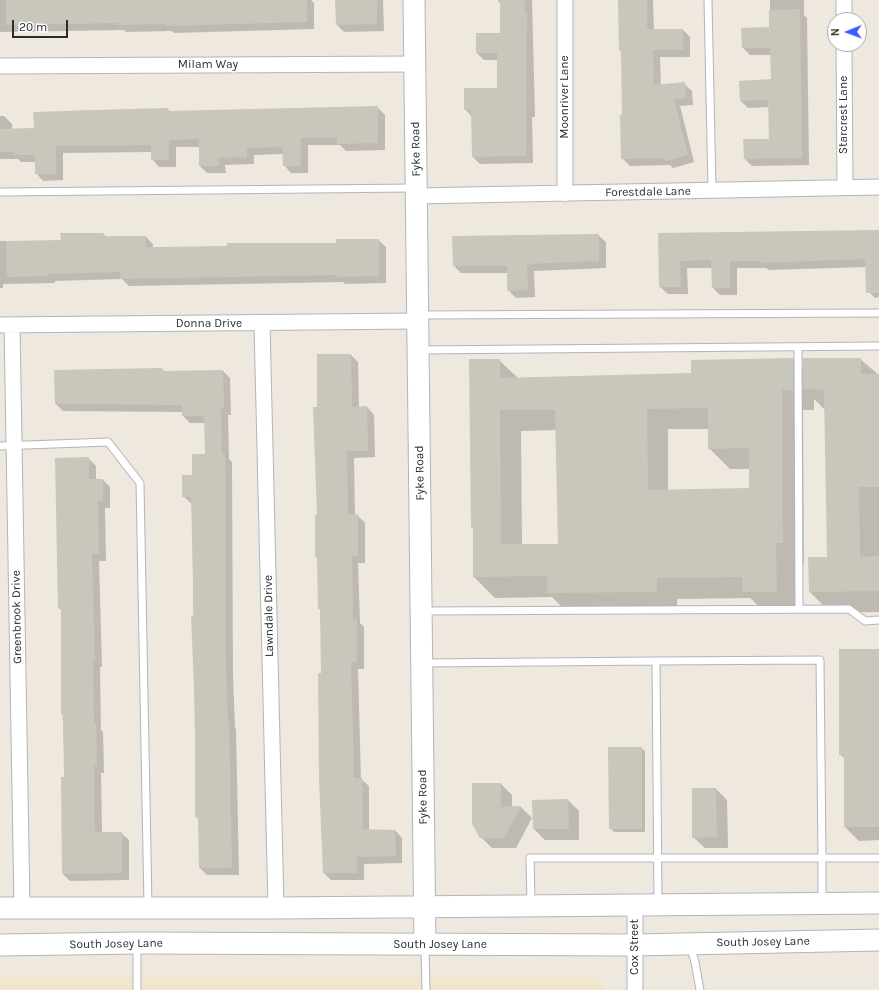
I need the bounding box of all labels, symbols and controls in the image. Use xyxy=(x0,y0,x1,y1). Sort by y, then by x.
scale bar xyxy=(14,12,70,38)
north arrow xyxy=(827,12,867,52)
text: 20 m xyxy=(19,20,47,34)
text: N xyxy=(829,28,842,36)
street label: Moonriver Lane xyxy=(558,55,572,139)
street label: Milam Way xyxy=(178,58,238,72)
street label: Starcrest Lane xyxy=(837,76,851,154)
street label: Fyke Road xyxy=(408,121,424,177)
street label: Forestdale Lane xyxy=(605,184,691,200)
street label: Donna Drive xyxy=(176,317,242,331)
street label: Fyke Road xyxy=(412,445,428,501)
street label: Greenbrook Drive xyxy=(9,570,25,664)
street label: Lawndale Drive xyxy=(261,575,277,657)
street label: Fyke Road xyxy=(415,769,431,825)
street label: Cox Street xyxy=(628,919,642,975)
street label: South Josey Lane xyxy=(716,934,810,950)
street label: South Josey Lane xyxy=(69,936,163,952)
street label: South Josey Lane xyxy=(393,938,487,952)

